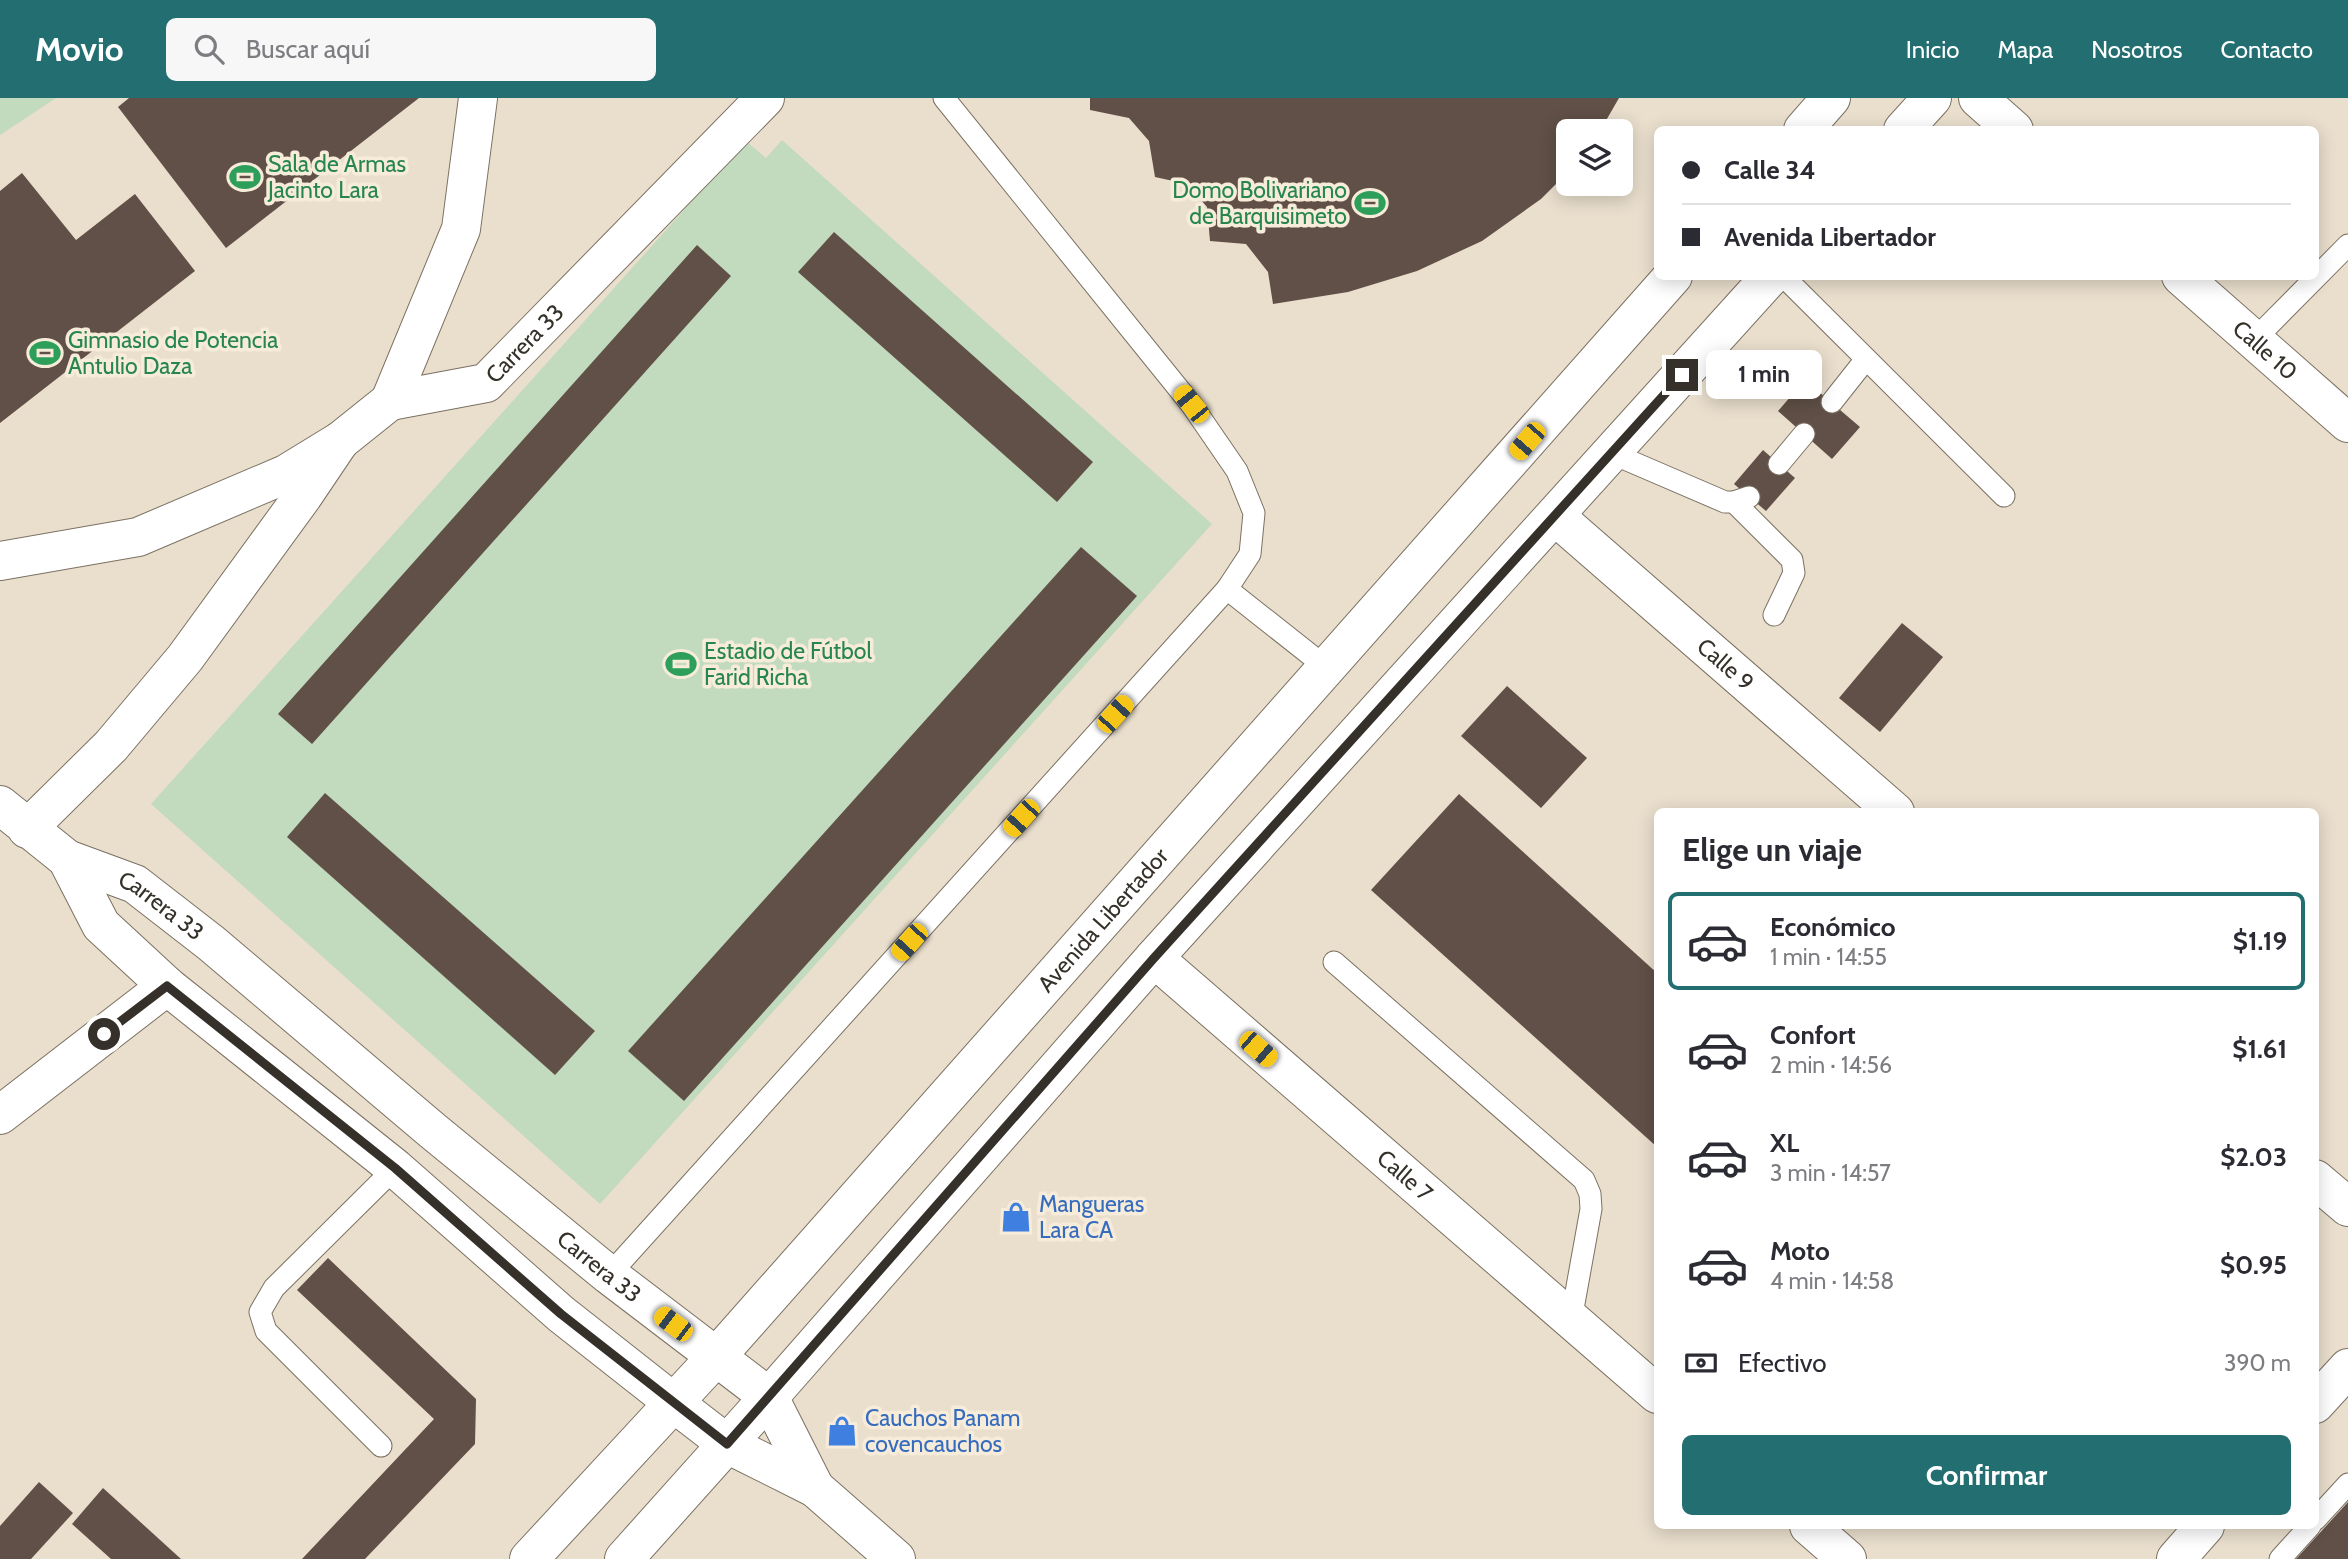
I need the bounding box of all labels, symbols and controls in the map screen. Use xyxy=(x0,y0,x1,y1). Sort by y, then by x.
search box xyxy=(166,18,656,81)
text: Movio xyxy=(35,29,124,69)
icon: search xyxy=(190,30,228,68)
text: Buscar aquí xyxy=(246,33,370,65)
text: Inicio xyxy=(1906,35,1959,64)
text: Mapa xyxy=(1997,35,2053,64)
text: Nosotros xyxy=(2091,35,2182,64)
text: Contacto xyxy=(2220,35,2313,64)
map controls xyxy=(1556,119,1633,196)
button: layers xyxy=(1556,119,1633,196)
place label: Sala de Armas Jacinto Lara xyxy=(267,150,406,204)
text: Calle 34 xyxy=(1724,154,1816,186)
sports icon: Sala de Armas Jacinto Lara xyxy=(228,160,262,194)
place label: Domo Bolivariano de Barquisimeto xyxy=(1172,176,1347,230)
sports icon: Domo Bolivariano de Barquisimeto xyxy=(1353,186,1387,220)
text: Avenida Libertador xyxy=(1724,221,1936,253)
street label: Carrera 33 xyxy=(480,298,569,389)
street label: Calle 10 xyxy=(2227,314,2303,386)
place label: Gimnasio de Potencia Antulio Daza xyxy=(68,326,278,380)
sports icon: Gimnasio de Potencia Antulio Daza xyxy=(28,336,62,370)
callout: 1 min xyxy=(1706,350,1822,400)
route end xyxy=(1666,359,1698,391)
text: 1 min xyxy=(1738,360,1790,388)
car xyxy=(1170,381,1213,427)
car xyxy=(1506,418,1549,464)
street label: Calle 9 xyxy=(1691,632,1760,697)
place label: Estadio de Fútbol Farid Richa xyxy=(704,637,872,691)
sports icon: Estadio de Fútbol Farid Richa xyxy=(664,647,698,681)
car xyxy=(1094,691,1137,737)
car xyxy=(1000,795,1043,841)
text: Elige un viaje xyxy=(1682,830,1862,869)
street label: Avenida Libertador xyxy=(1032,842,1174,998)
street label: Carrera 33 xyxy=(115,865,209,946)
icon: car xyxy=(1686,910,1749,973)
text: Económico xyxy=(1770,911,1896,943)
car xyxy=(888,919,931,965)
text: $1.19 xyxy=(2233,925,2287,957)
text: 1 min · 14:55 xyxy=(1770,943,1887,971)
route start xyxy=(88,1018,120,1050)
icon: car xyxy=(1686,1018,1749,1081)
text: Confort xyxy=(1770,1019,1856,1051)
car xyxy=(1236,1027,1281,1071)
text: $1.61 xyxy=(2232,1033,2287,1065)
text: 2 min · 14:56 xyxy=(1770,1051,1892,1079)
icon: car xyxy=(1686,1126,1749,1189)
text: XL xyxy=(1770,1127,1799,1159)
text: $2.03 xyxy=(2220,1141,2287,1173)
street label: Calle 7 xyxy=(1371,1144,1439,1207)
text: 3 min · 14:57 xyxy=(1770,1159,1891,1187)
place label: Mangueras Lara CA xyxy=(1039,1190,1144,1244)
shop icon: Mangueras Lara CA xyxy=(999,1200,1033,1234)
street label: Carrera 33 xyxy=(552,1224,647,1308)
icon: car xyxy=(1686,1234,1749,1297)
text: Moto xyxy=(1770,1235,1830,1267)
text: $0.95 xyxy=(2220,1249,2287,1281)
text: 4 min · 14:58 xyxy=(1770,1267,1894,1295)
car xyxy=(650,1303,697,1345)
icon: cash xyxy=(1682,1344,1720,1382)
text: Efectivo xyxy=(1738,1347,1827,1379)
text: 390 m xyxy=(2224,1349,2291,1377)
place label: Cauchos Panam covencauchos xyxy=(865,1404,1020,1458)
shop icon: Cauchos Panam covencauchos xyxy=(825,1414,859,1448)
button: Confirmar xyxy=(1682,1435,2291,1515)

